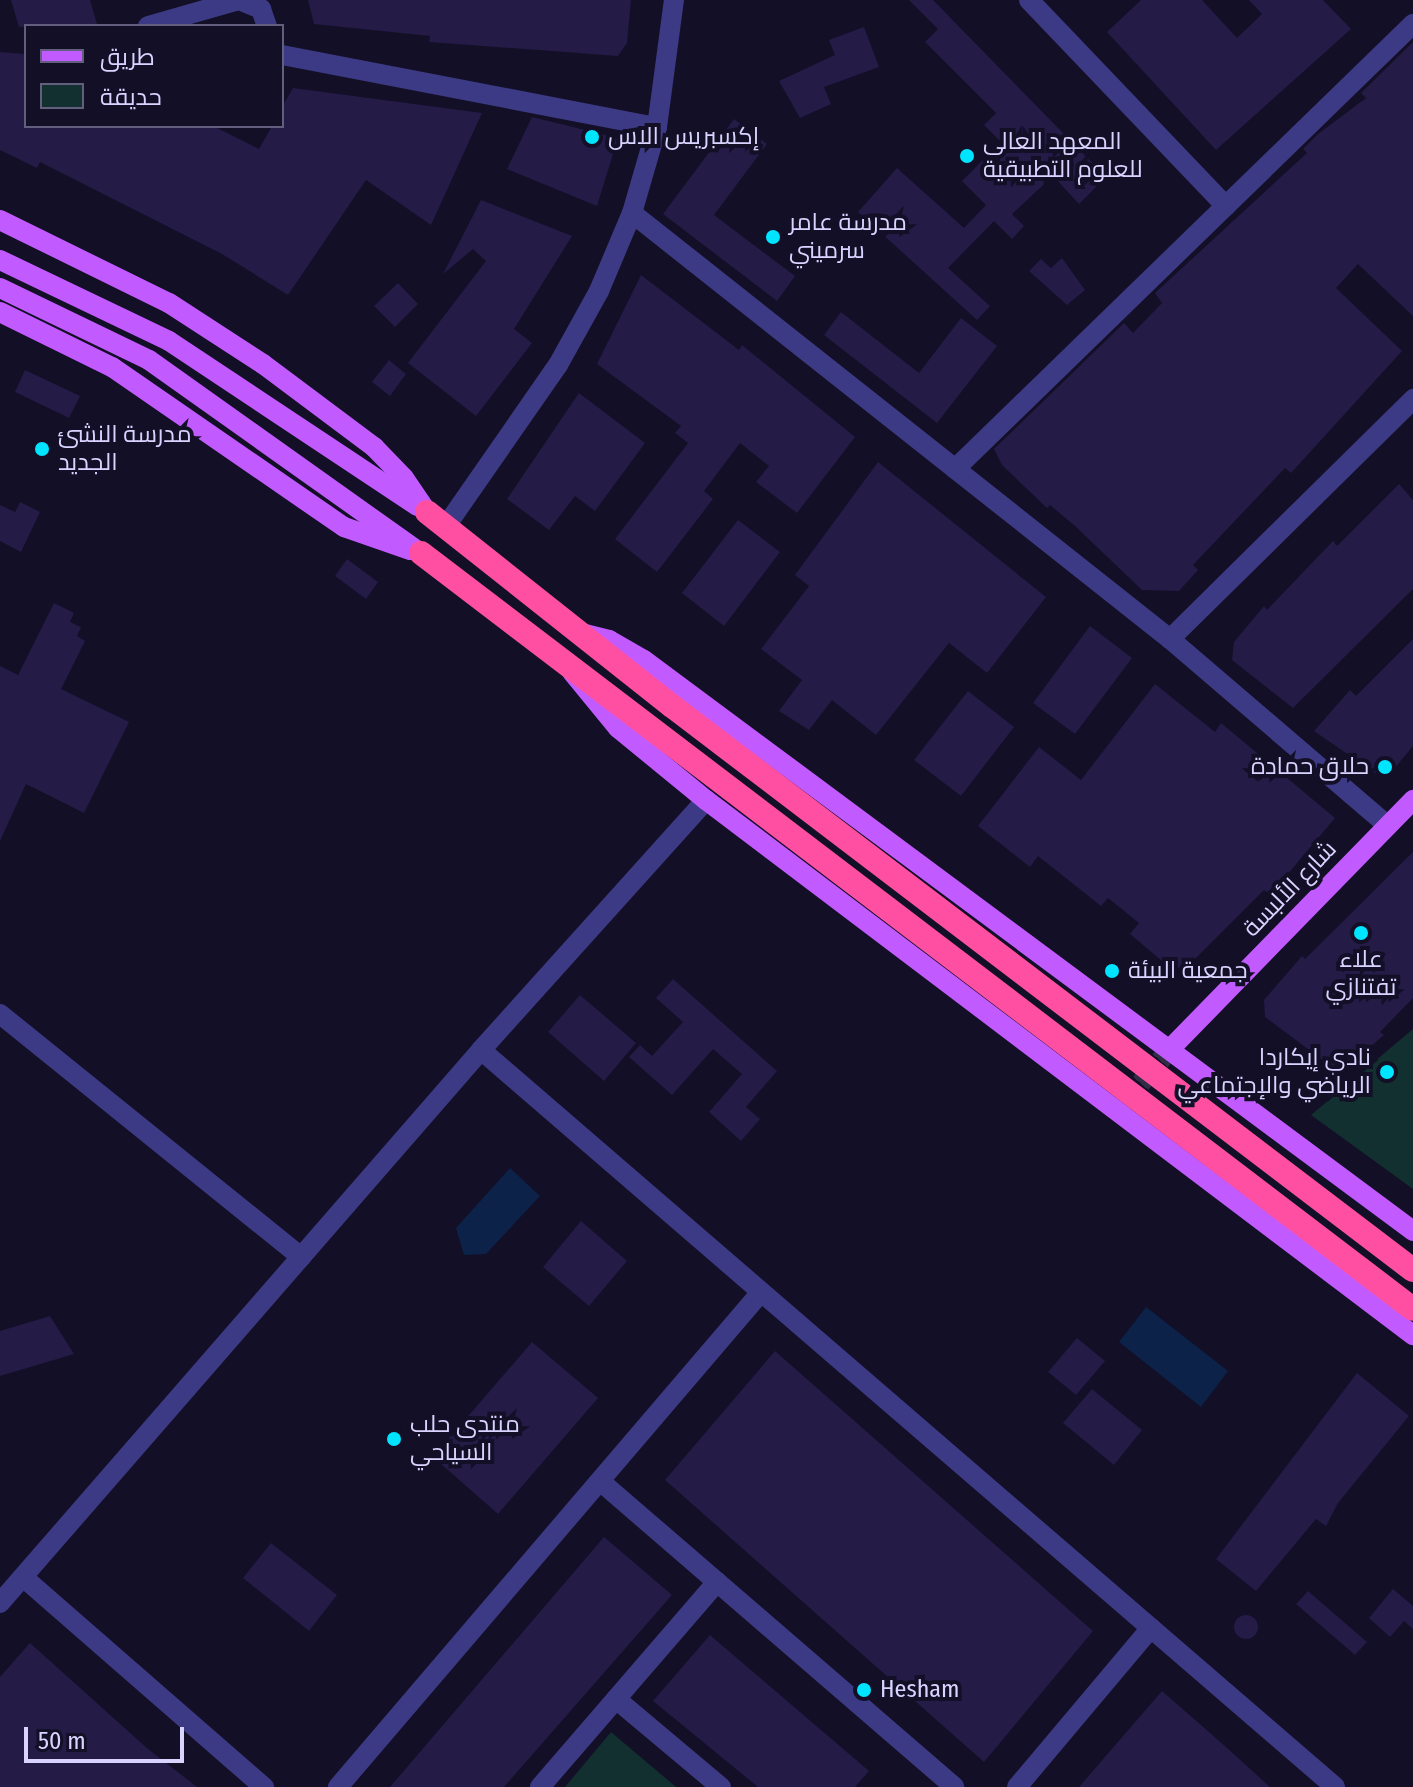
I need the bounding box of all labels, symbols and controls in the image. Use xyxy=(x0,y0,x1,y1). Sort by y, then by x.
legend xyxy=(24,24,284,128)
text: طريق xyxy=(100,43,155,71)
text: حديقة xyxy=(100,83,162,111)
place label: إكسبريس الاس xyxy=(608,123,759,151)
marker: إكسبريس الاس xyxy=(583,128,601,146)
place label: المعهد العالي للعلوم التطبيقية xyxy=(983,128,1143,184)
marker: المعهد العالي للعلوم التطبيقية xyxy=(958,147,976,165)
place label: مدرسة عامر سرميني xyxy=(789,209,907,265)
marker: مدرسة عامر سرميني xyxy=(764,228,782,246)
place label: مدرسة النشئ الجديد xyxy=(58,421,192,477)
marker: مدرسة النشئ الجديد xyxy=(33,440,51,458)
place label: حلاق حمادة xyxy=(1251,753,1369,781)
marker: حلاق حمادة xyxy=(1376,758,1394,776)
street label: شارع الألبسة xyxy=(1237,835,1343,943)
marker: علاء تفتنازي xyxy=(1352,924,1370,942)
place label: علاء تفتنازي xyxy=(1326,946,1396,1002)
place label: جمعية البيئة xyxy=(1128,957,1247,985)
marker: جمعية البيئة xyxy=(1103,962,1121,980)
place label: نادي إيكاردا الرياضي والإجتماعي xyxy=(1177,1044,1371,1100)
marker: نادي إيكاردا الرياضي والإجتماعي xyxy=(1378,1063,1396,1081)
place label: منتدى حلب السياحي xyxy=(410,1411,520,1467)
marker: منتدى حلب السياحي xyxy=(385,1430,403,1448)
place label: Hesham xyxy=(880,1676,960,1704)
marker: Hesham xyxy=(855,1681,873,1699)
scale bar xyxy=(28,1711,188,1761)
text: 50 m xyxy=(38,1727,86,1755)

